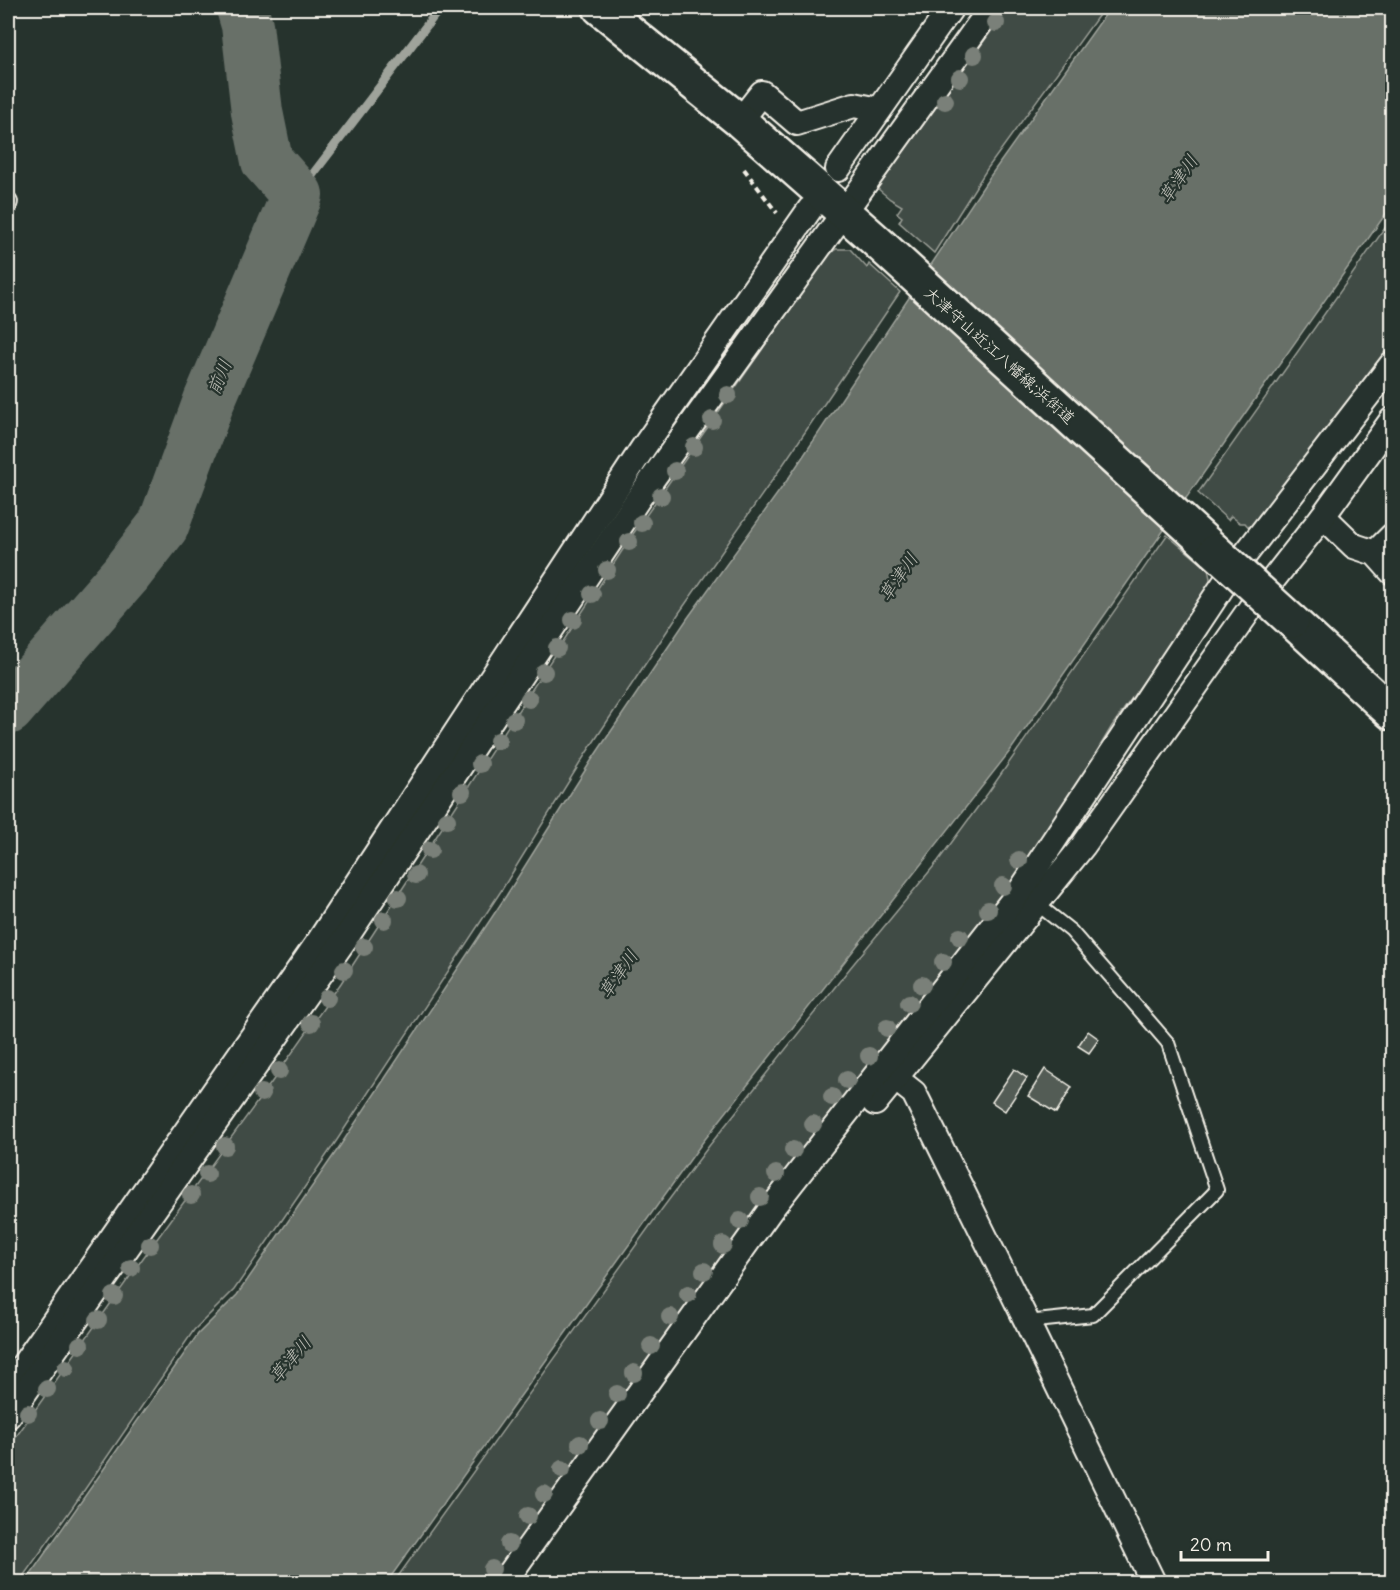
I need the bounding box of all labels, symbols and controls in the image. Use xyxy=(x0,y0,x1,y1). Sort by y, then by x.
water label: 草津川 xyxy=(1153,150,1203,208)
street label: 大津守山近江八幡線;浜街道 xyxy=(921,282,1079,428)
water label: 前川 xyxy=(201,356,237,398)
water label: 草津川 xyxy=(873,548,923,606)
water label: 草津川 xyxy=(593,945,643,1003)
water label: 草津川 xyxy=(264,1331,316,1387)
scale bar xyxy=(1181,1524,1268,1562)
text: 20 m xyxy=(1190,1533,1232,1556)

